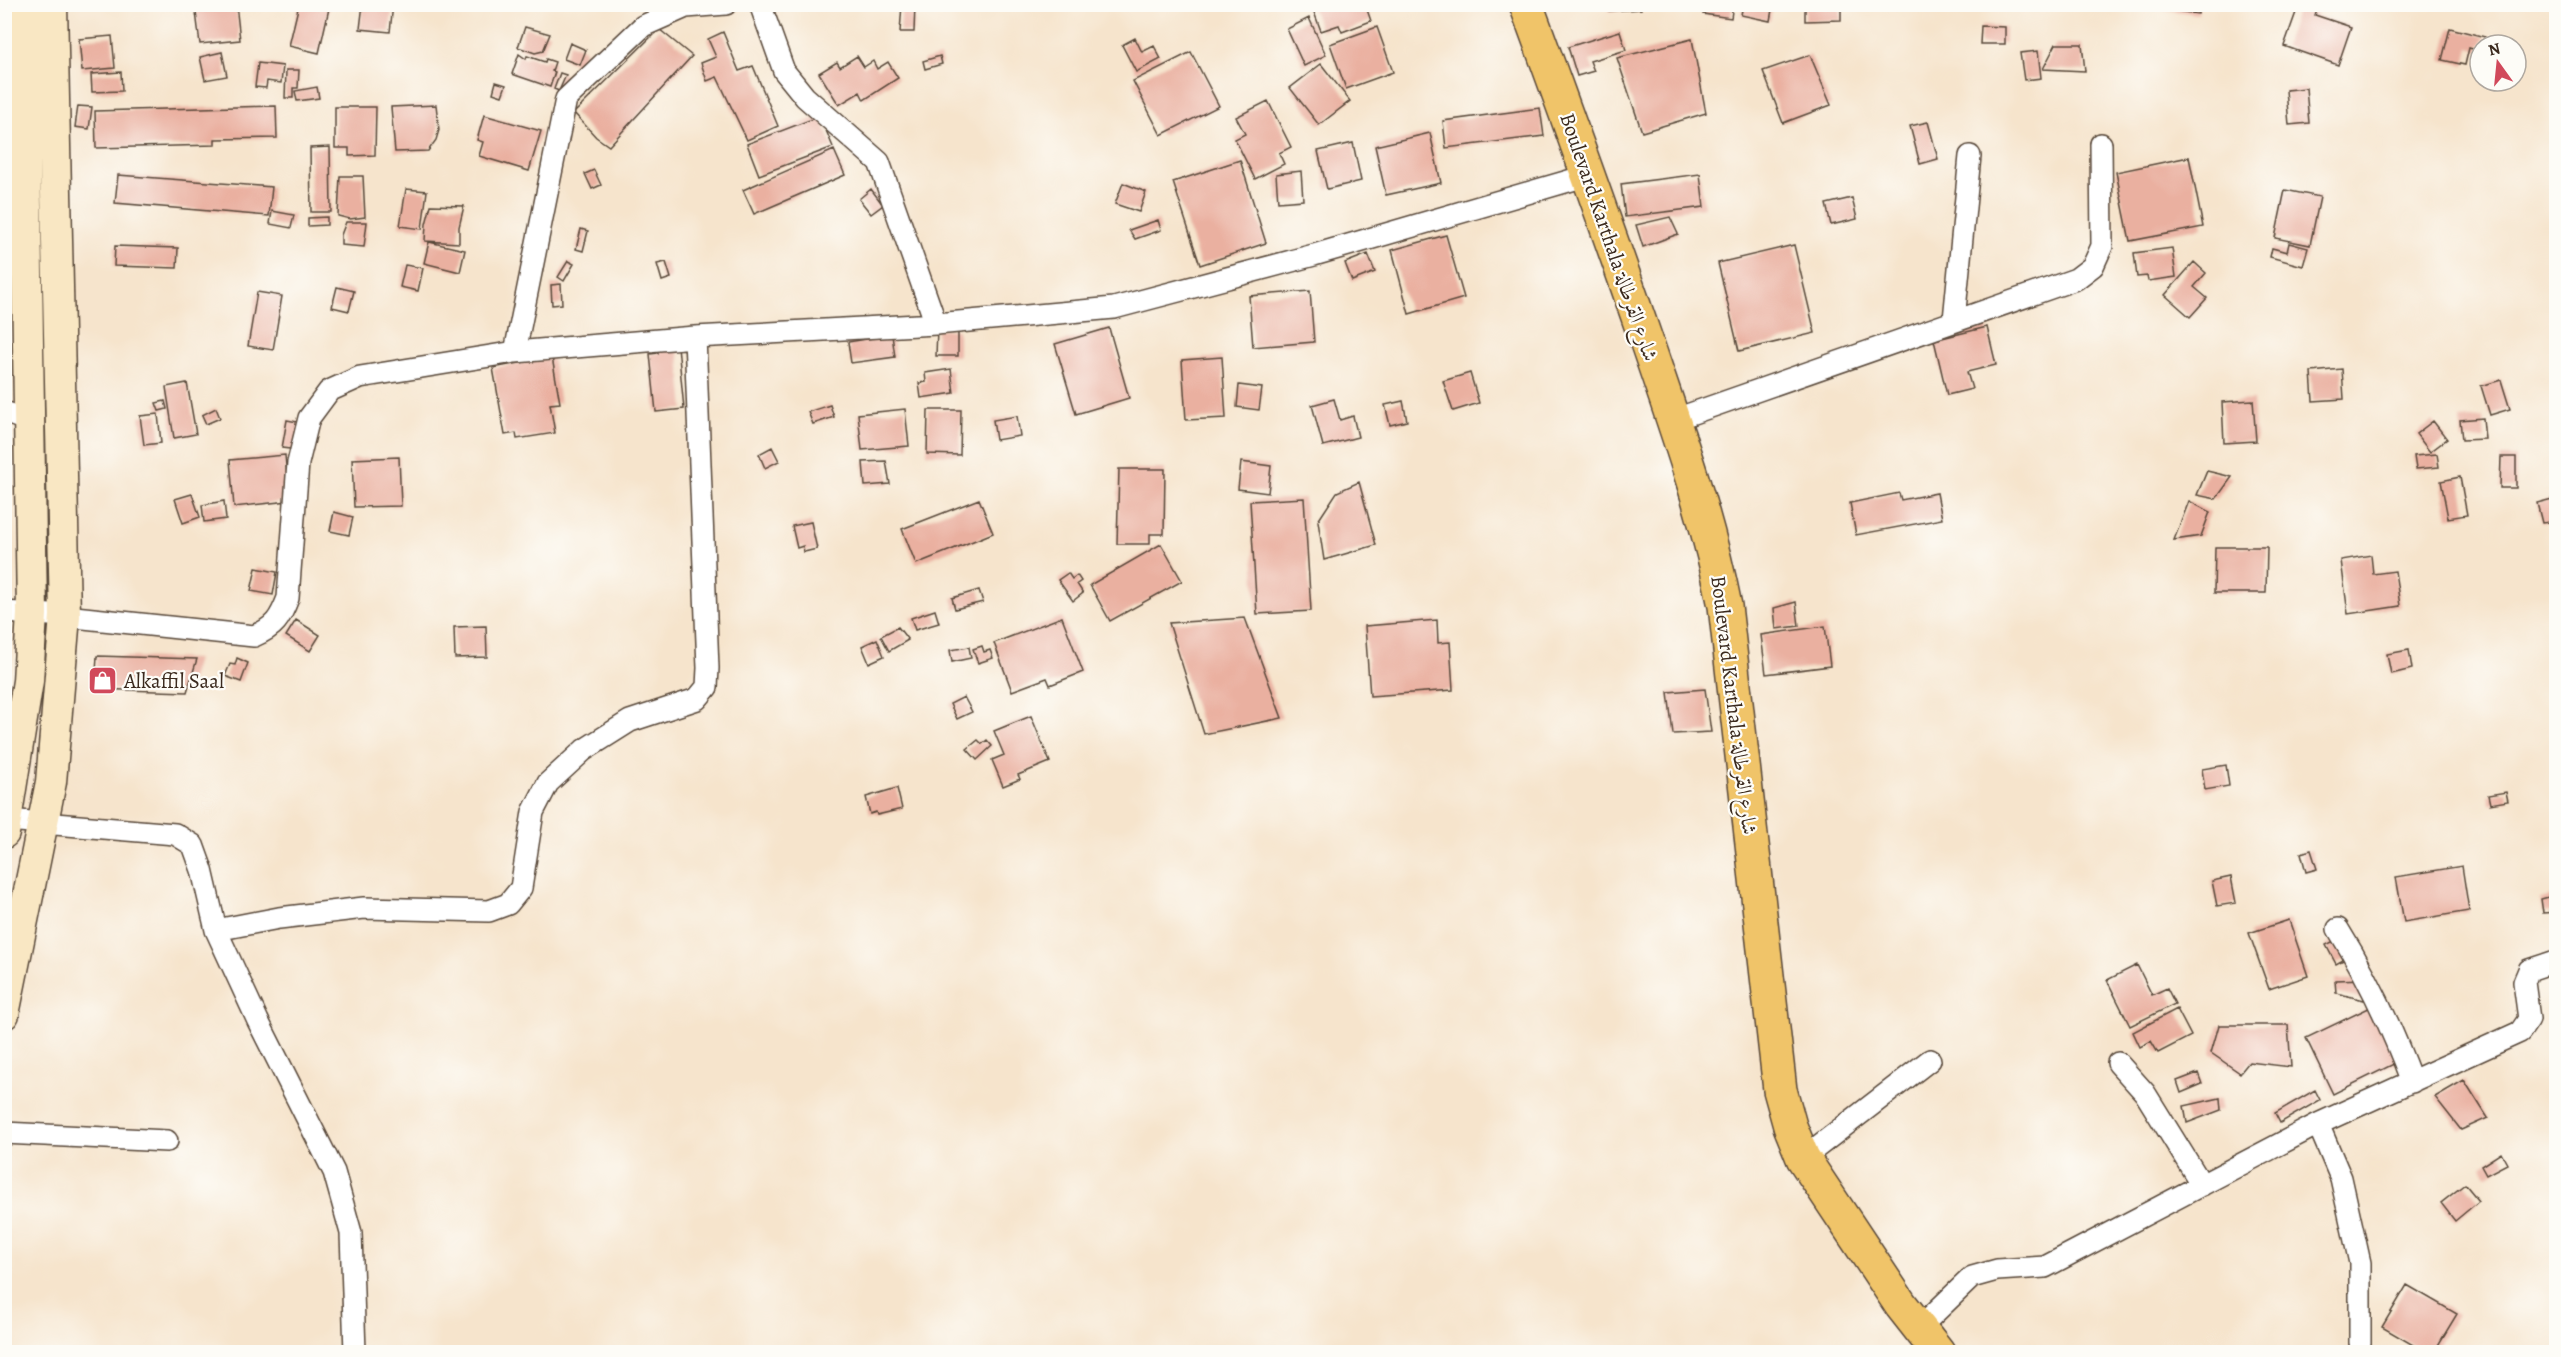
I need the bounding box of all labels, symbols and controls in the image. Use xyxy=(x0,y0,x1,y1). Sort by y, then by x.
north arrow xyxy=(2468,33,2528,93)
text: N xyxy=(2486,37,2503,62)
street label: Boulevard Karthala شارع القرطالة xyxy=(1550,109,1665,366)
street label: Boulevard Karthala شارع القرطالة xyxy=(1700,574,1764,837)
shop icon: Alkaffil Saal xyxy=(87,665,119,697)
place label: Alkaffil Saal xyxy=(123,667,224,695)

